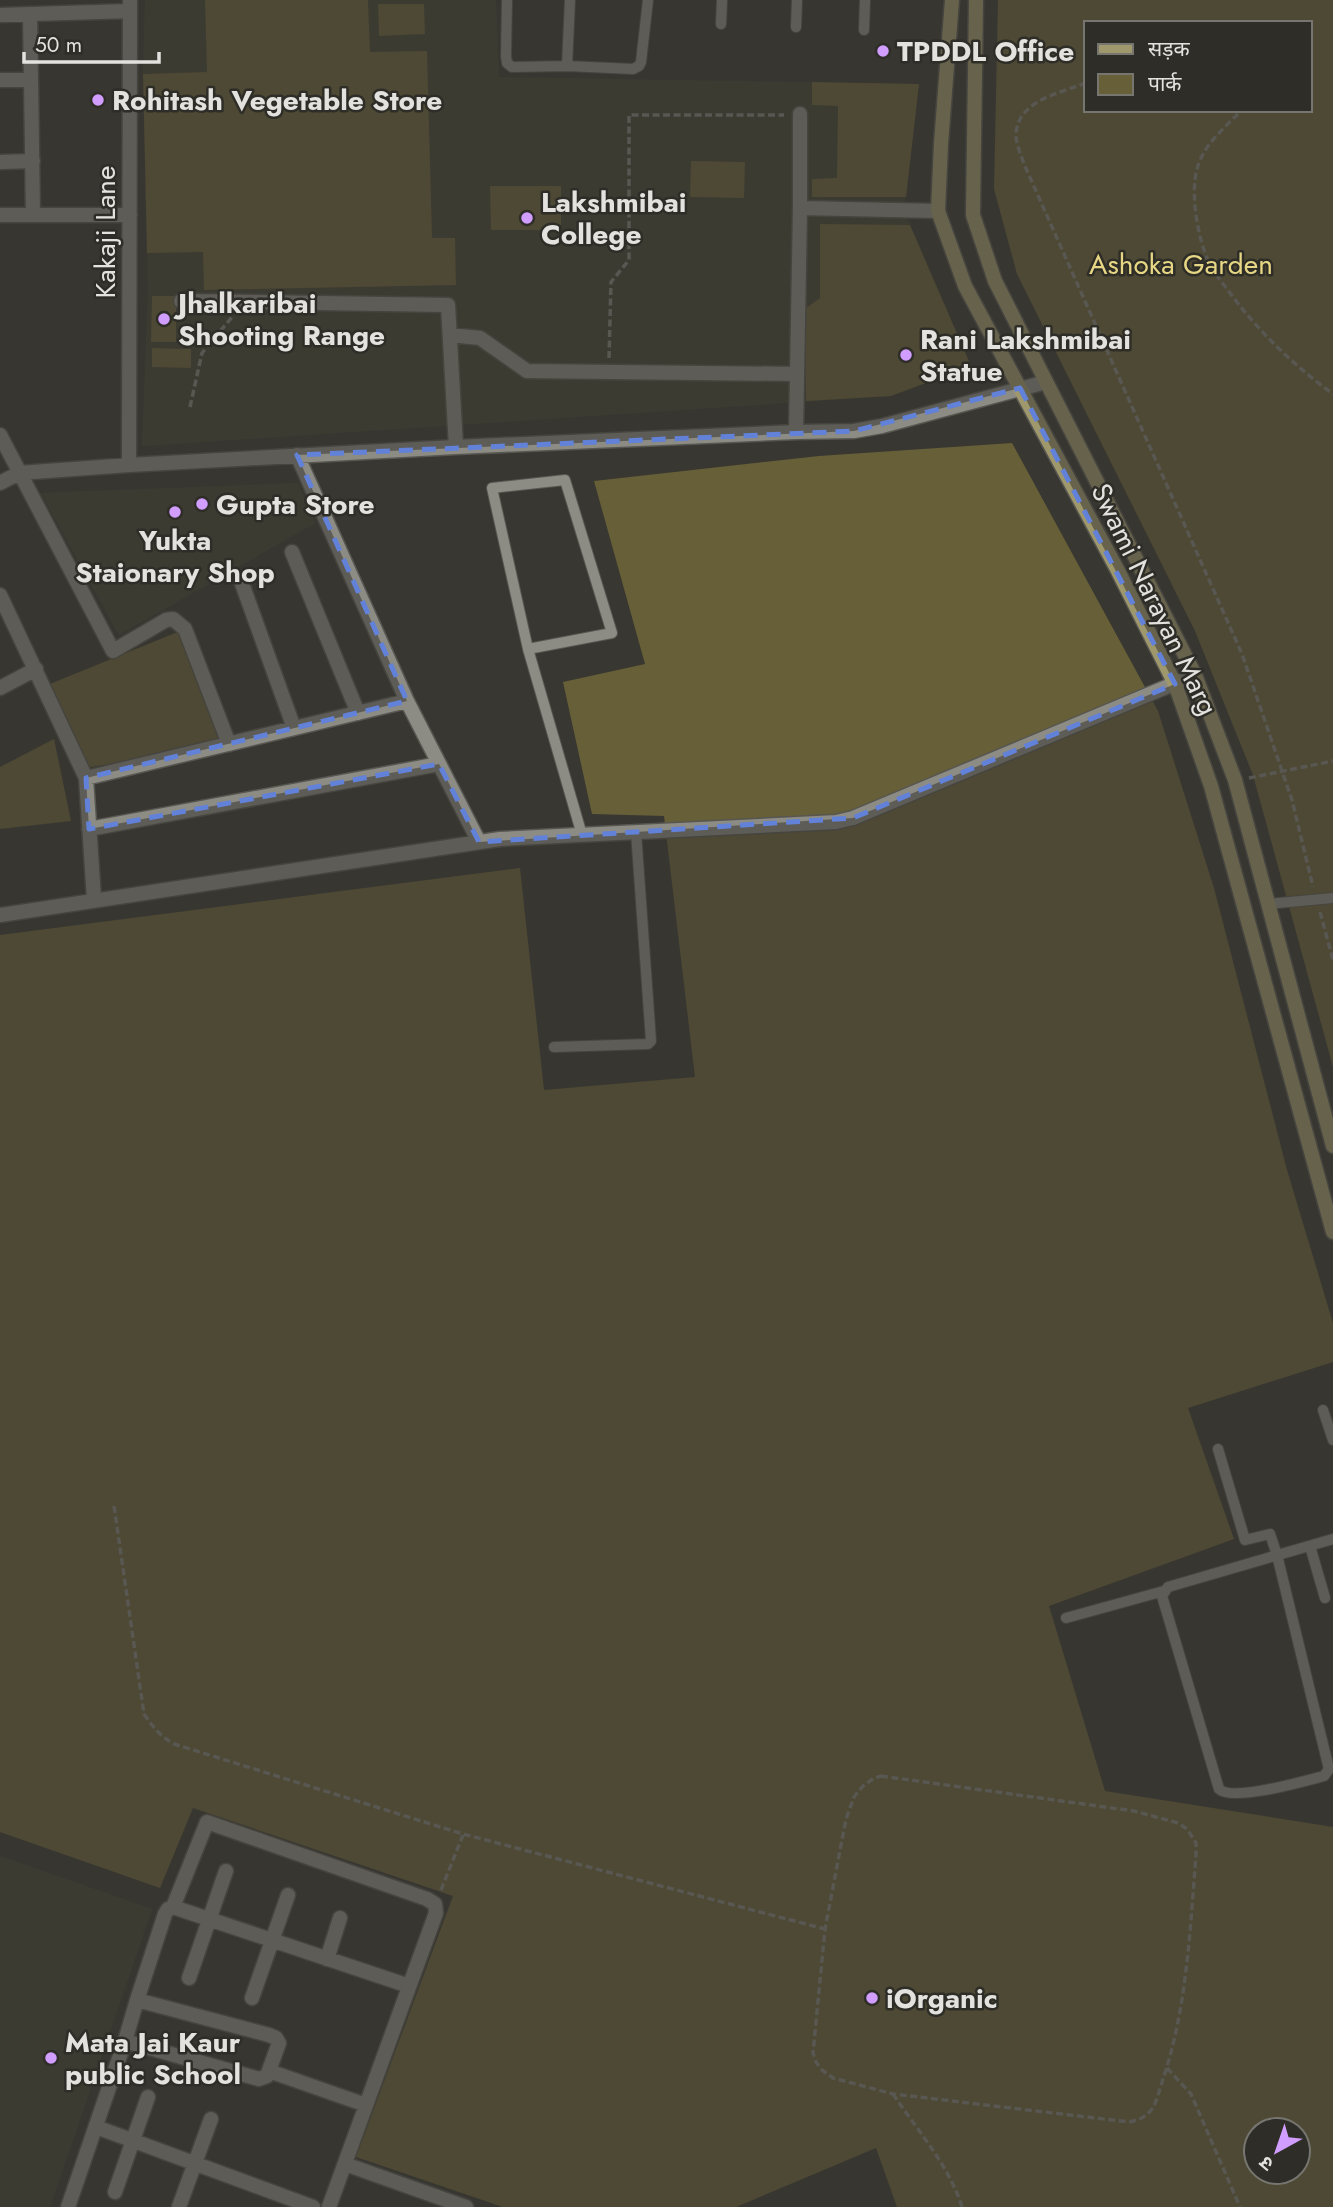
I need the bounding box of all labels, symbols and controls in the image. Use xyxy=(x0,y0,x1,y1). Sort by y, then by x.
scale bar xyxy=(24,21,159,65)
legend xyxy=(1084,21,1312,112)
text: 50 m xyxy=(35,30,82,60)
place label: TPDDL Office xyxy=(897,31,1074,72)
text: सड़क xyxy=(1148,34,1190,64)
marker: TPDDL Office xyxy=(875,43,891,59)
text: पार्क xyxy=(1148,69,1182,99)
place label: Rohitash Vegetable Store xyxy=(112,80,442,121)
marker: Rohitash Vegetable Store xyxy=(90,92,106,108)
street label: Kakaji Lane xyxy=(85,166,126,298)
place label: Lakshmibai College xyxy=(541,182,687,255)
marker: Lakshmibai College xyxy=(519,210,535,226)
park label: Ashoka Garden xyxy=(1089,244,1273,285)
place label: Jhalkaribai Shooting Range xyxy=(173,283,385,356)
marker: Jhalkaribai Shooting Range xyxy=(156,311,172,327)
place label: Rani Lakshmibai Statue xyxy=(920,319,1131,392)
marker: Rani Lakshmibai Statue xyxy=(898,347,914,363)
street label: Swami Narayan Marg xyxy=(1081,476,1229,722)
place label: Gupta Store xyxy=(216,484,375,525)
marker: Gupta Store xyxy=(194,496,210,512)
marker: Yukta Staionary Shop xyxy=(167,504,183,520)
place label: Yukta Staionary Shop xyxy=(75,520,275,593)
place label: iOrganic xyxy=(886,1978,998,2019)
marker: iOrganic xyxy=(864,1990,880,2006)
place label: Mata Jai Kaur public School xyxy=(65,2022,241,2095)
marker: Mata Jai Kaur public School xyxy=(43,2050,59,2066)
north arrow xyxy=(1242,2116,1312,2186)
text: उ xyxy=(1253,2149,1279,2178)

